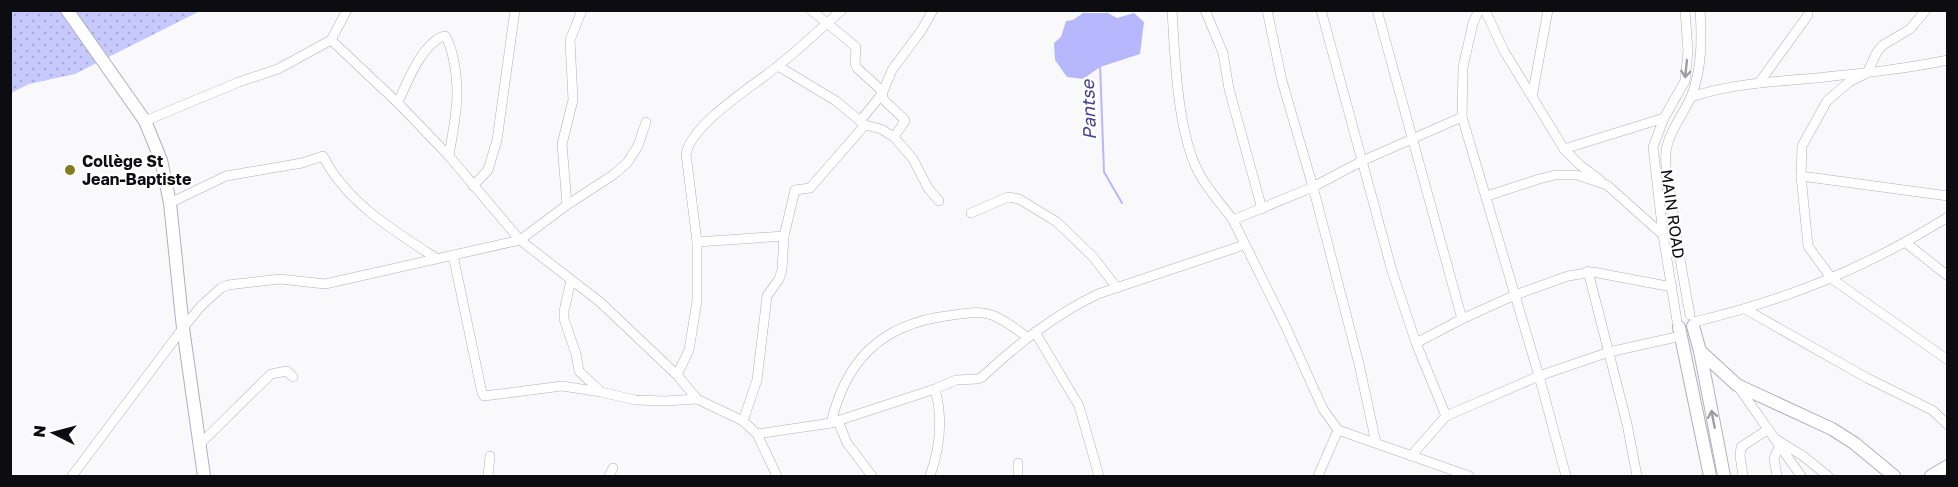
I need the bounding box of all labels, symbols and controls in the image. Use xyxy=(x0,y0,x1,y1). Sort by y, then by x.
one-way arrow xyxy=(1681,58,1692,78)
water label: Pantse xyxy=(1076,78,1100,140)
place label: Collège St Jean-Baptiste xyxy=(82,151,191,189)
marker: Collège St Jean-Baptiste xyxy=(63,163,77,177)
street label: MAIN ROAD xyxy=(1657,168,1689,260)
north arrow xyxy=(24,403,84,463)
one-way arrow xyxy=(1707,410,1718,429)
text: N xyxy=(29,424,50,439)

